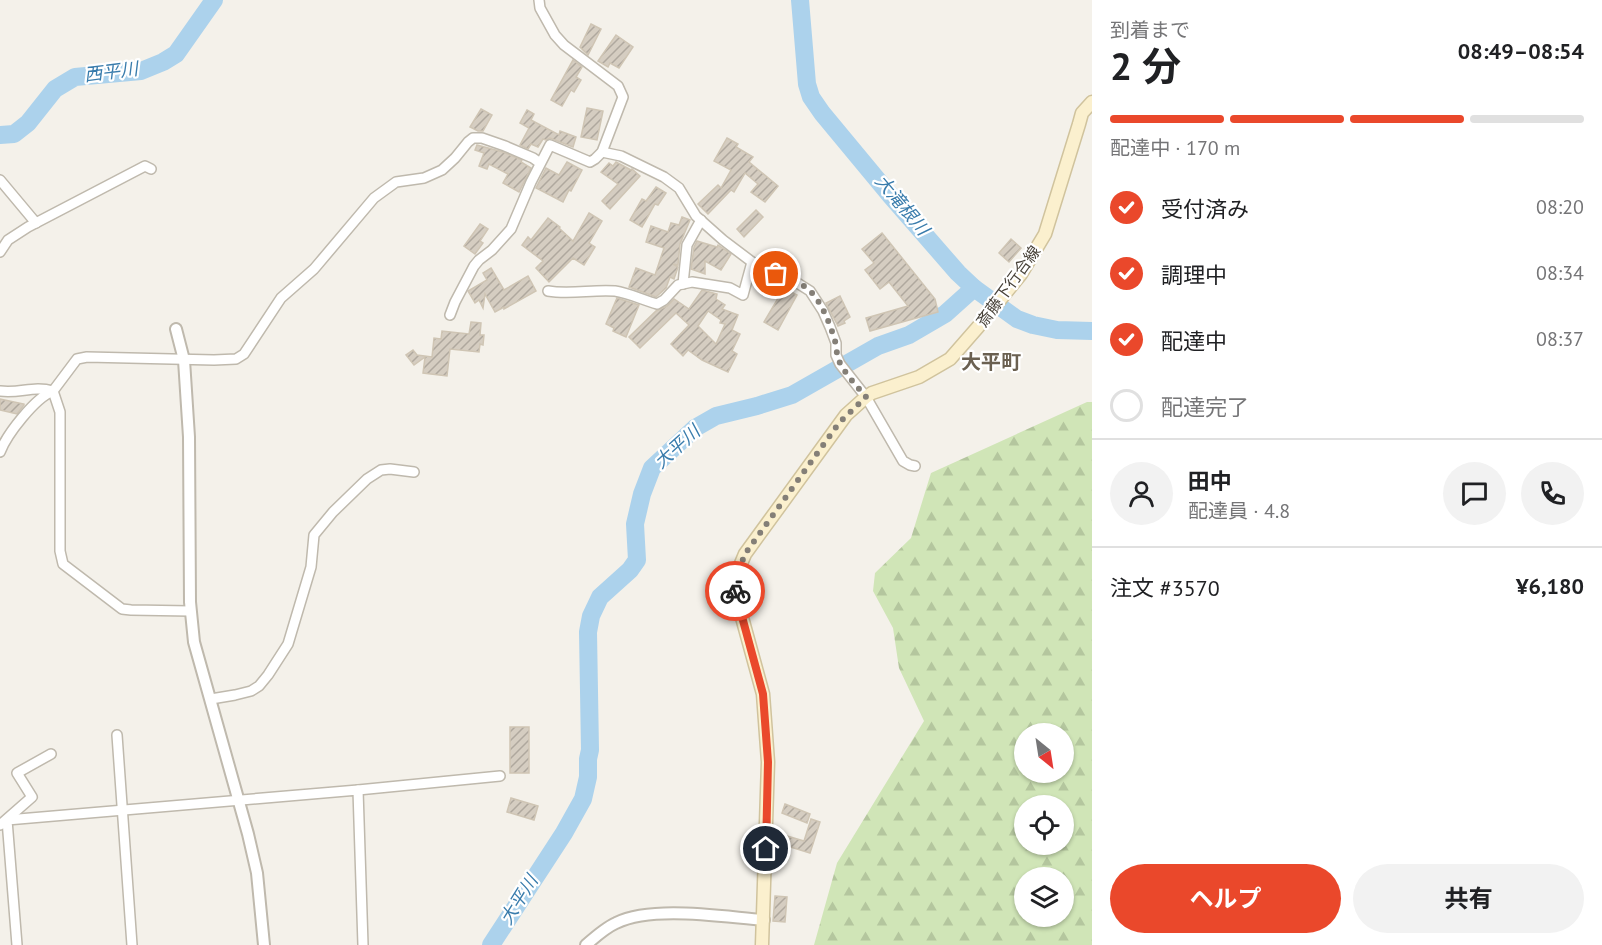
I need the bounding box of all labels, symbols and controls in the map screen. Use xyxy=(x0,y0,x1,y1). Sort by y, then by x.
text: 到着まで xyxy=(1110,17,1190,43)
text: 08:49–08:54 xyxy=(1458,37,1584,65)
text: 2 分 xyxy=(1110,40,1181,91)
water label: 西平川 xyxy=(83,57,141,86)
text: 配達中 · 170 m xyxy=(1110,135,1240,161)
water label: 大滝根川 xyxy=(870,170,936,241)
icon: check xyxy=(1110,191,1143,224)
text: 08:20 xyxy=(1536,194,1584,220)
text: 受付済み xyxy=(1161,195,1249,223)
street label: 斎藤下行合線 xyxy=(972,241,1044,331)
pin xyxy=(750,248,801,299)
icon: bag xyxy=(759,257,792,290)
icon: check xyxy=(1110,257,1143,290)
text: 08:34 xyxy=(1536,260,1584,286)
text: 調理中 xyxy=(1161,261,1227,289)
icon: check xyxy=(1110,323,1143,356)
text: 08:37 xyxy=(1536,326,1584,352)
text: 配達中 xyxy=(1161,327,1227,355)
district label: 大平町 xyxy=(961,349,1021,375)
text: 配達完了 xyxy=(1161,393,1249,421)
water label: 大平川 xyxy=(649,419,706,473)
button: person xyxy=(1110,462,1173,525)
button: chat xyxy=(1443,462,1506,525)
button: phone xyxy=(1521,462,1584,525)
text: 田中 xyxy=(1188,467,1232,495)
text: 配達員 · 4.8 xyxy=(1188,498,1290,524)
courier xyxy=(705,561,765,621)
text: ¥6,180 xyxy=(1516,572,1584,600)
text: 注文 #3570 xyxy=(1110,574,1220,602)
icon: bike xyxy=(719,575,752,608)
north arrow xyxy=(1014,723,1074,783)
map controls xyxy=(1014,723,1074,927)
button: locate xyxy=(1014,795,1074,855)
pin xyxy=(740,823,791,874)
icon: home xyxy=(749,832,782,865)
button: ヘルプ xyxy=(1110,864,1341,933)
button: 共有 xyxy=(1353,864,1584,933)
button: layers xyxy=(1014,867,1074,927)
water label: 大平川 xyxy=(495,869,544,929)

